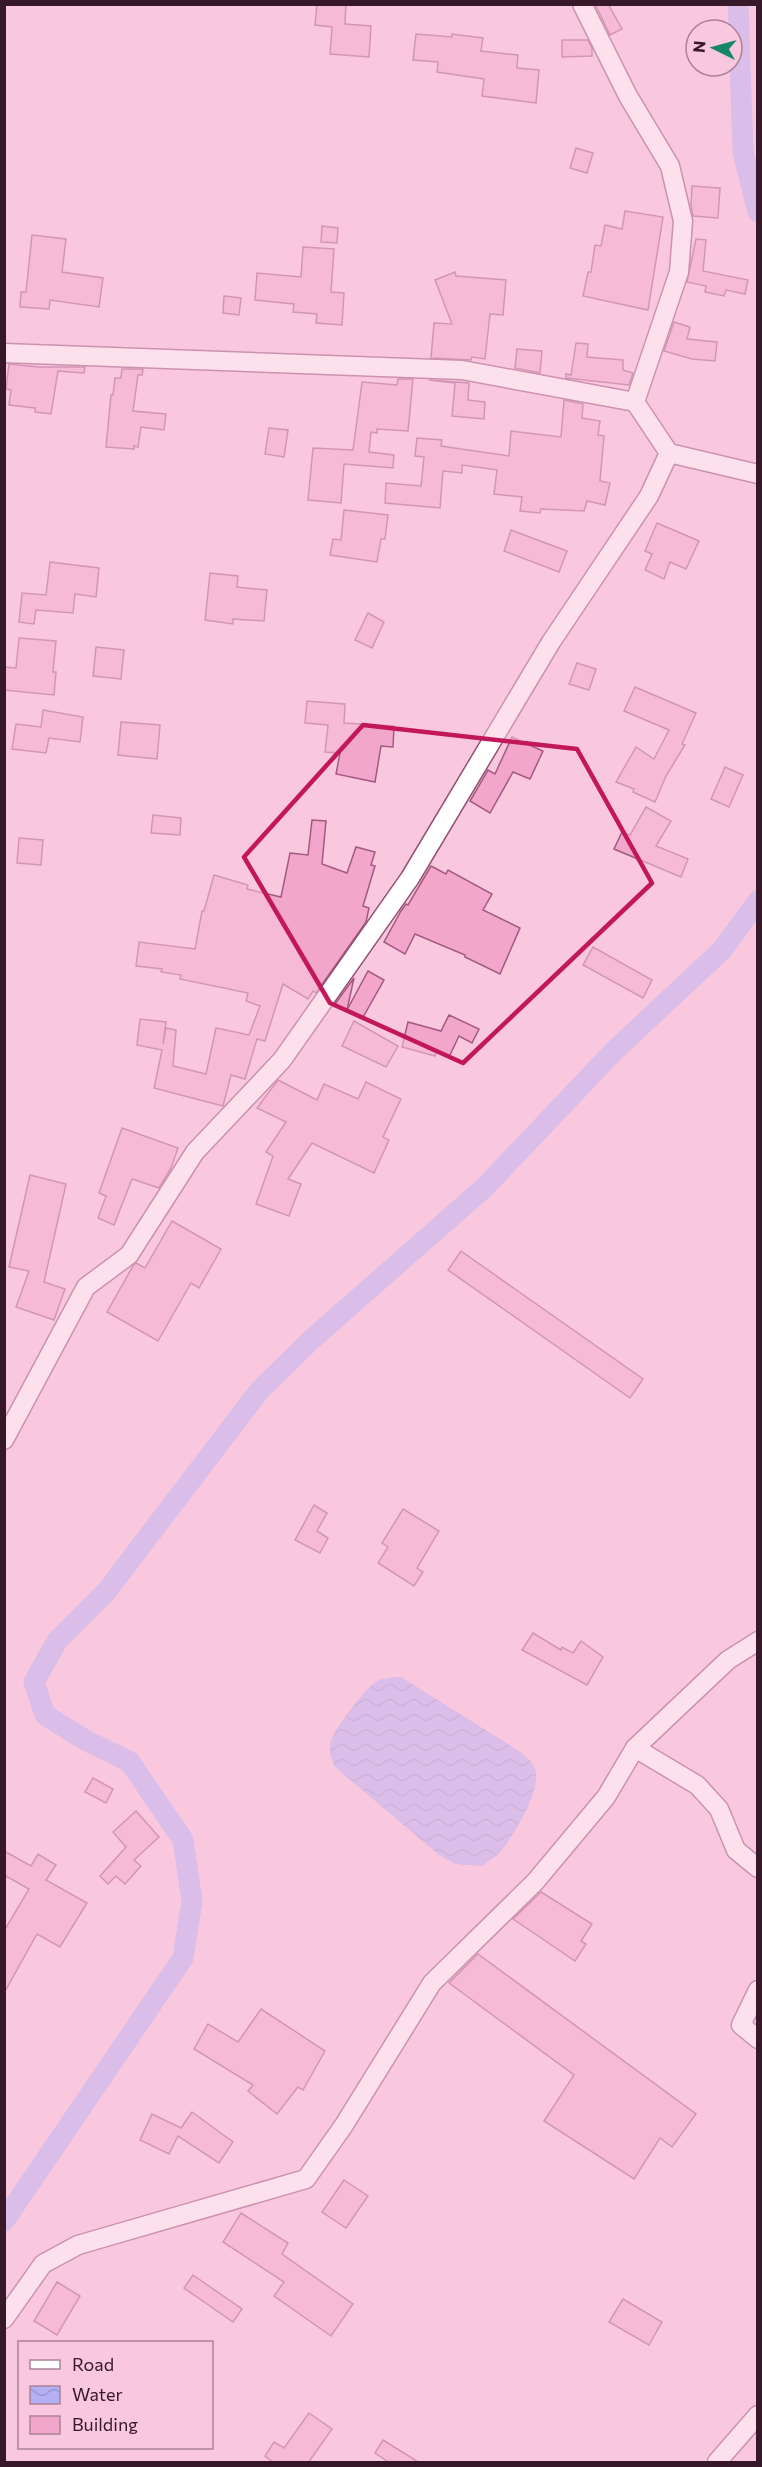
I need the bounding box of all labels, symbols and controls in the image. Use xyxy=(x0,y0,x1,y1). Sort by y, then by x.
north arrow xyxy=(684,18,744,78)
text: N xyxy=(689,40,709,53)
legend xyxy=(18,2341,213,2449)
text: Road xyxy=(72,2353,114,2375)
text: Water xyxy=(72,2383,123,2405)
text: Building xyxy=(72,2413,138,2435)

